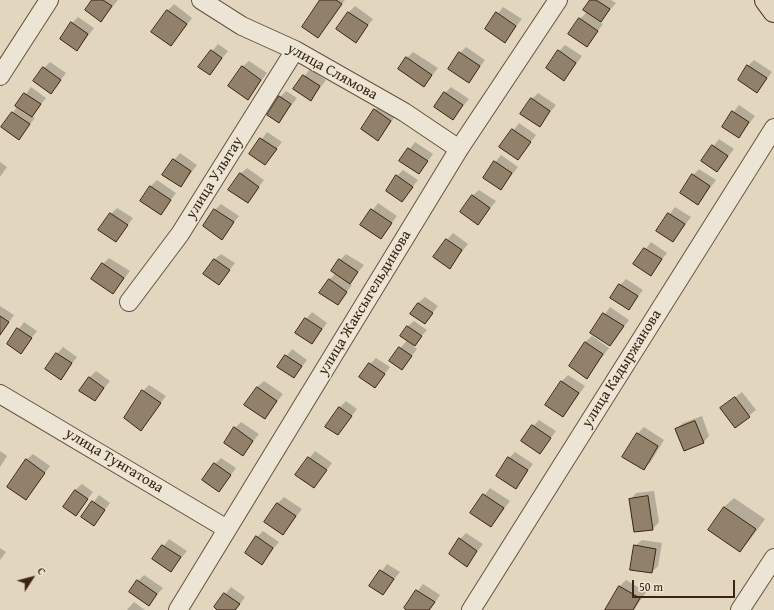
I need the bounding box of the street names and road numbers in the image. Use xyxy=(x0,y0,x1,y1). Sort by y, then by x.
street label: улица Слямова xyxy=(284,40,380,104)
street label: улица Улытау xyxy=(183,133,247,223)
street label: улица Жаксыгельдинова xyxy=(315,227,415,379)
street label: улица Кадыржанова xyxy=(578,307,666,431)
street label: улица Тунгатова xyxy=(62,425,166,497)

